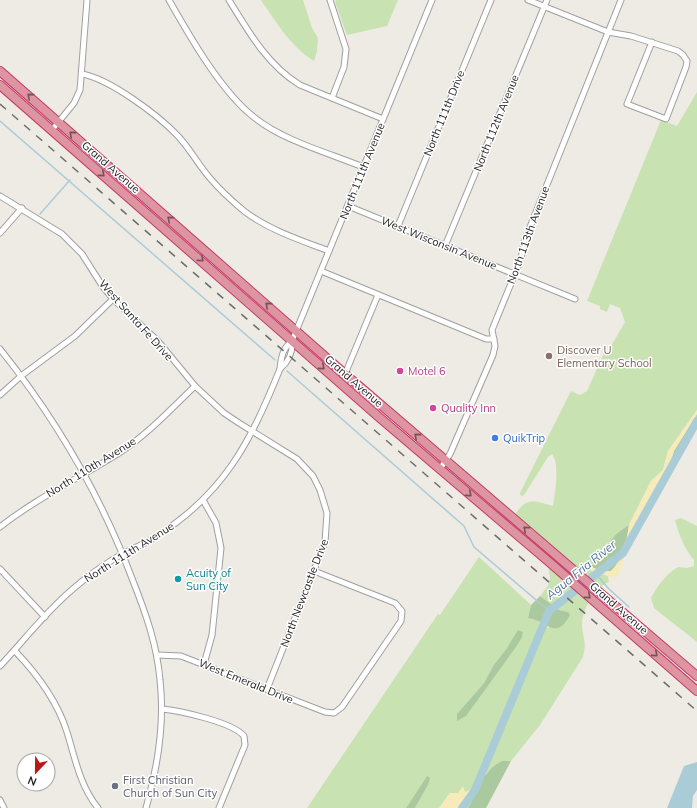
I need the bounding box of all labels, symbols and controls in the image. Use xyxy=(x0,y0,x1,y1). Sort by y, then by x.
street label: North 111th Drive xyxy=(420,68,468,158)
street label: North 112th Avenue xyxy=(470,73,522,173)
one-way arrow xyxy=(27,94,34,101)
street label: North 111th Avenue xyxy=(336,121,388,221)
one-way arrow xyxy=(69,131,77,138)
street label: Grand Avenue xyxy=(79,138,143,196)
one-way arrow xyxy=(98,169,105,176)
street label: North 113th Avenue xyxy=(504,184,552,286)
street label: West Wisconsin Avenue xyxy=(379,213,499,273)
one-way arrow xyxy=(167,216,175,224)
one-way arrow xyxy=(196,255,203,262)
street label: West Santa Fe Drive xyxy=(96,277,176,363)
one-way arrow xyxy=(265,302,273,309)
place label: Discover U Elementary School xyxy=(557,343,652,370)
marker: Discover U Elementary School xyxy=(544,351,554,361)
street label: Grand Avenue xyxy=(322,352,386,410)
one-way arrow xyxy=(317,363,324,370)
place label: Motel 6 xyxy=(408,364,446,378)
marker: Motel 6 xyxy=(395,366,405,376)
place label: Quality Inn xyxy=(441,401,496,415)
marker: Quality Inn xyxy=(428,403,438,413)
place label: QuikTrip xyxy=(503,431,546,445)
marker: QuikTrip xyxy=(490,433,500,443)
street label: North 110th Avenue xyxy=(44,434,138,500)
one-way arrow xyxy=(414,434,421,441)
one-way arrow xyxy=(465,490,472,497)
street label: North 111th Avenue xyxy=(82,519,176,585)
one-way arrow xyxy=(524,526,531,533)
water label: Agua Fria River xyxy=(542,536,619,603)
street label: North Newcastle Drive xyxy=(277,537,331,649)
place label: Acuity of Sun City xyxy=(186,566,231,593)
marker: Acuity of Sun City xyxy=(173,574,183,584)
street label: Grand Avenue xyxy=(587,579,651,637)
one-way arrow xyxy=(584,591,591,598)
one-way arrow xyxy=(650,649,658,657)
street label: West Emerald Drive xyxy=(197,656,295,706)
north arrow xyxy=(16,752,56,792)
text: N xyxy=(26,773,39,789)
place label: First Christian Church of Sun City xyxy=(123,773,217,800)
marker: First Christian Church of Sun City xyxy=(110,781,120,791)

